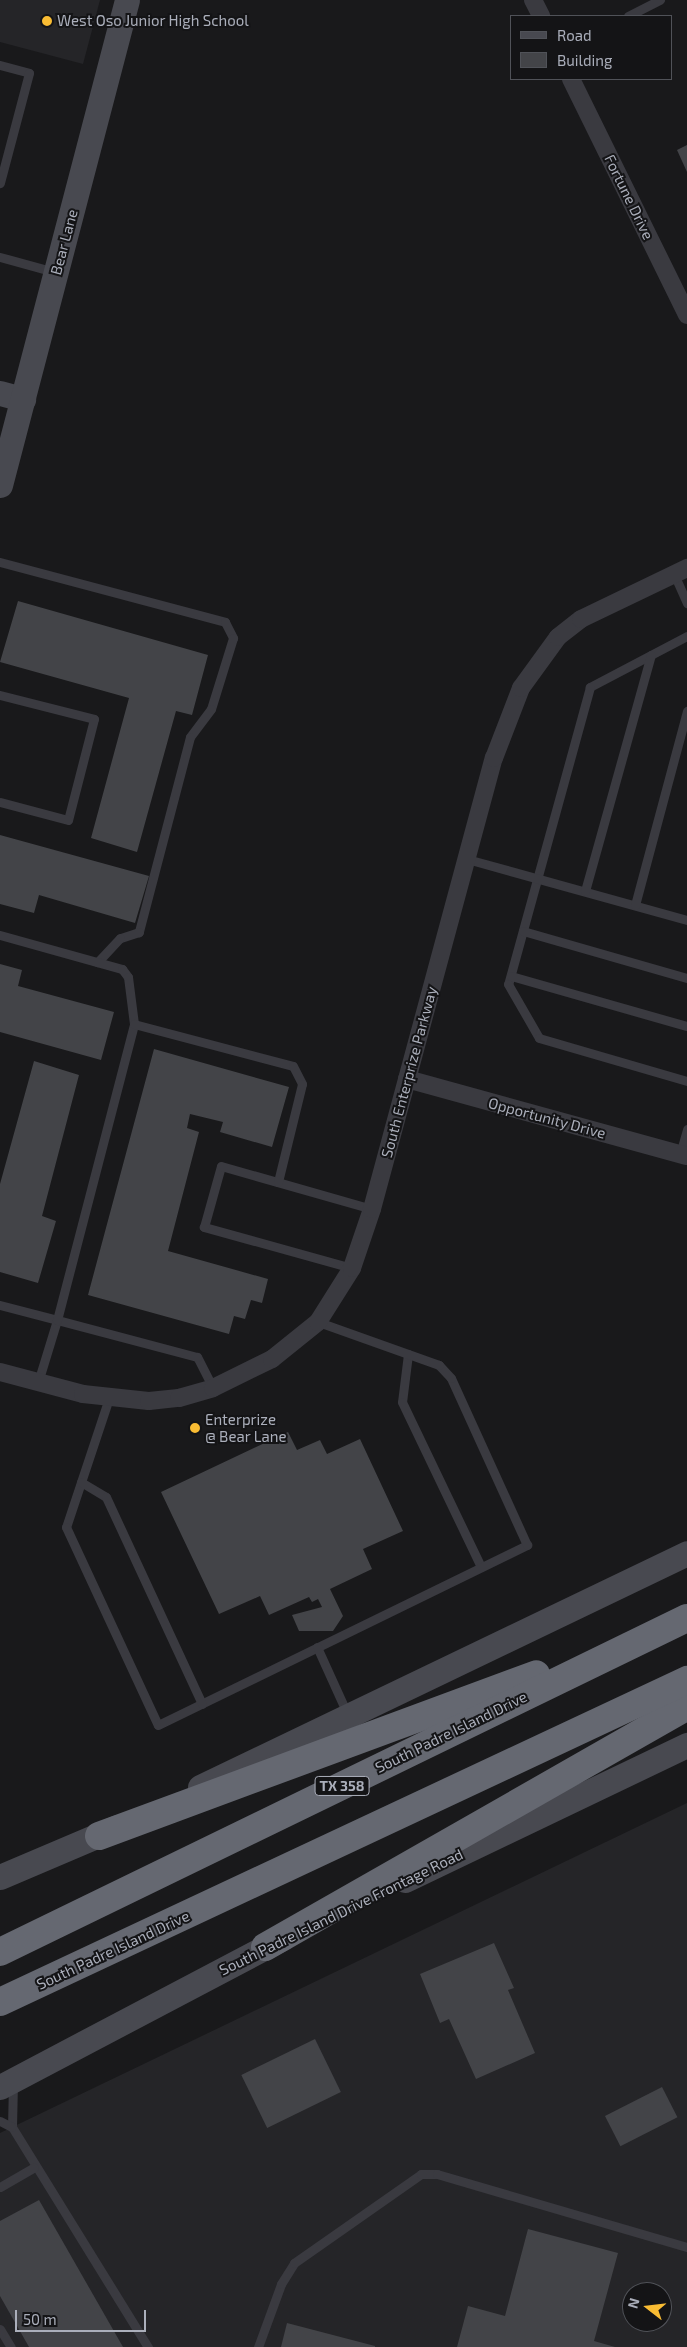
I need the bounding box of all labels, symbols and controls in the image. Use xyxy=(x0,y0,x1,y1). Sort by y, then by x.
place label: West Oso Junior High School xyxy=(57,12,249,30)
marker: West Oso Junior High School xyxy=(41,15,53,27)
legend xyxy=(510,15,672,80)
text: Road xyxy=(557,26,592,44)
text: Building xyxy=(557,51,612,69)
street label: Fortune Drive xyxy=(601,152,657,242)
street label: Bear Lane xyxy=(47,207,81,277)
street label: South Enterprize Parkway xyxy=(377,984,441,1160)
street label: Opportunity Drive xyxy=(486,1094,608,1142)
place label: Enterprize @ Bear Lane xyxy=(205,1410,287,1445)
marker: Enterprize @ Bear Lane xyxy=(189,1422,201,1434)
street label: South Padre Island Drive xyxy=(372,1687,530,1777)
road number: TX 358 xyxy=(314,1774,370,1798)
street label: South Padre Island Drive Frontage Road xyxy=(216,1845,466,1979)
street label: South Padre Island Drive xyxy=(34,1907,192,1993)
north arrow xyxy=(622,2282,672,2332)
text: N xyxy=(623,2296,643,2310)
scale bar xyxy=(18,2300,149,2332)
text: 50 m xyxy=(23,2310,57,2328)

